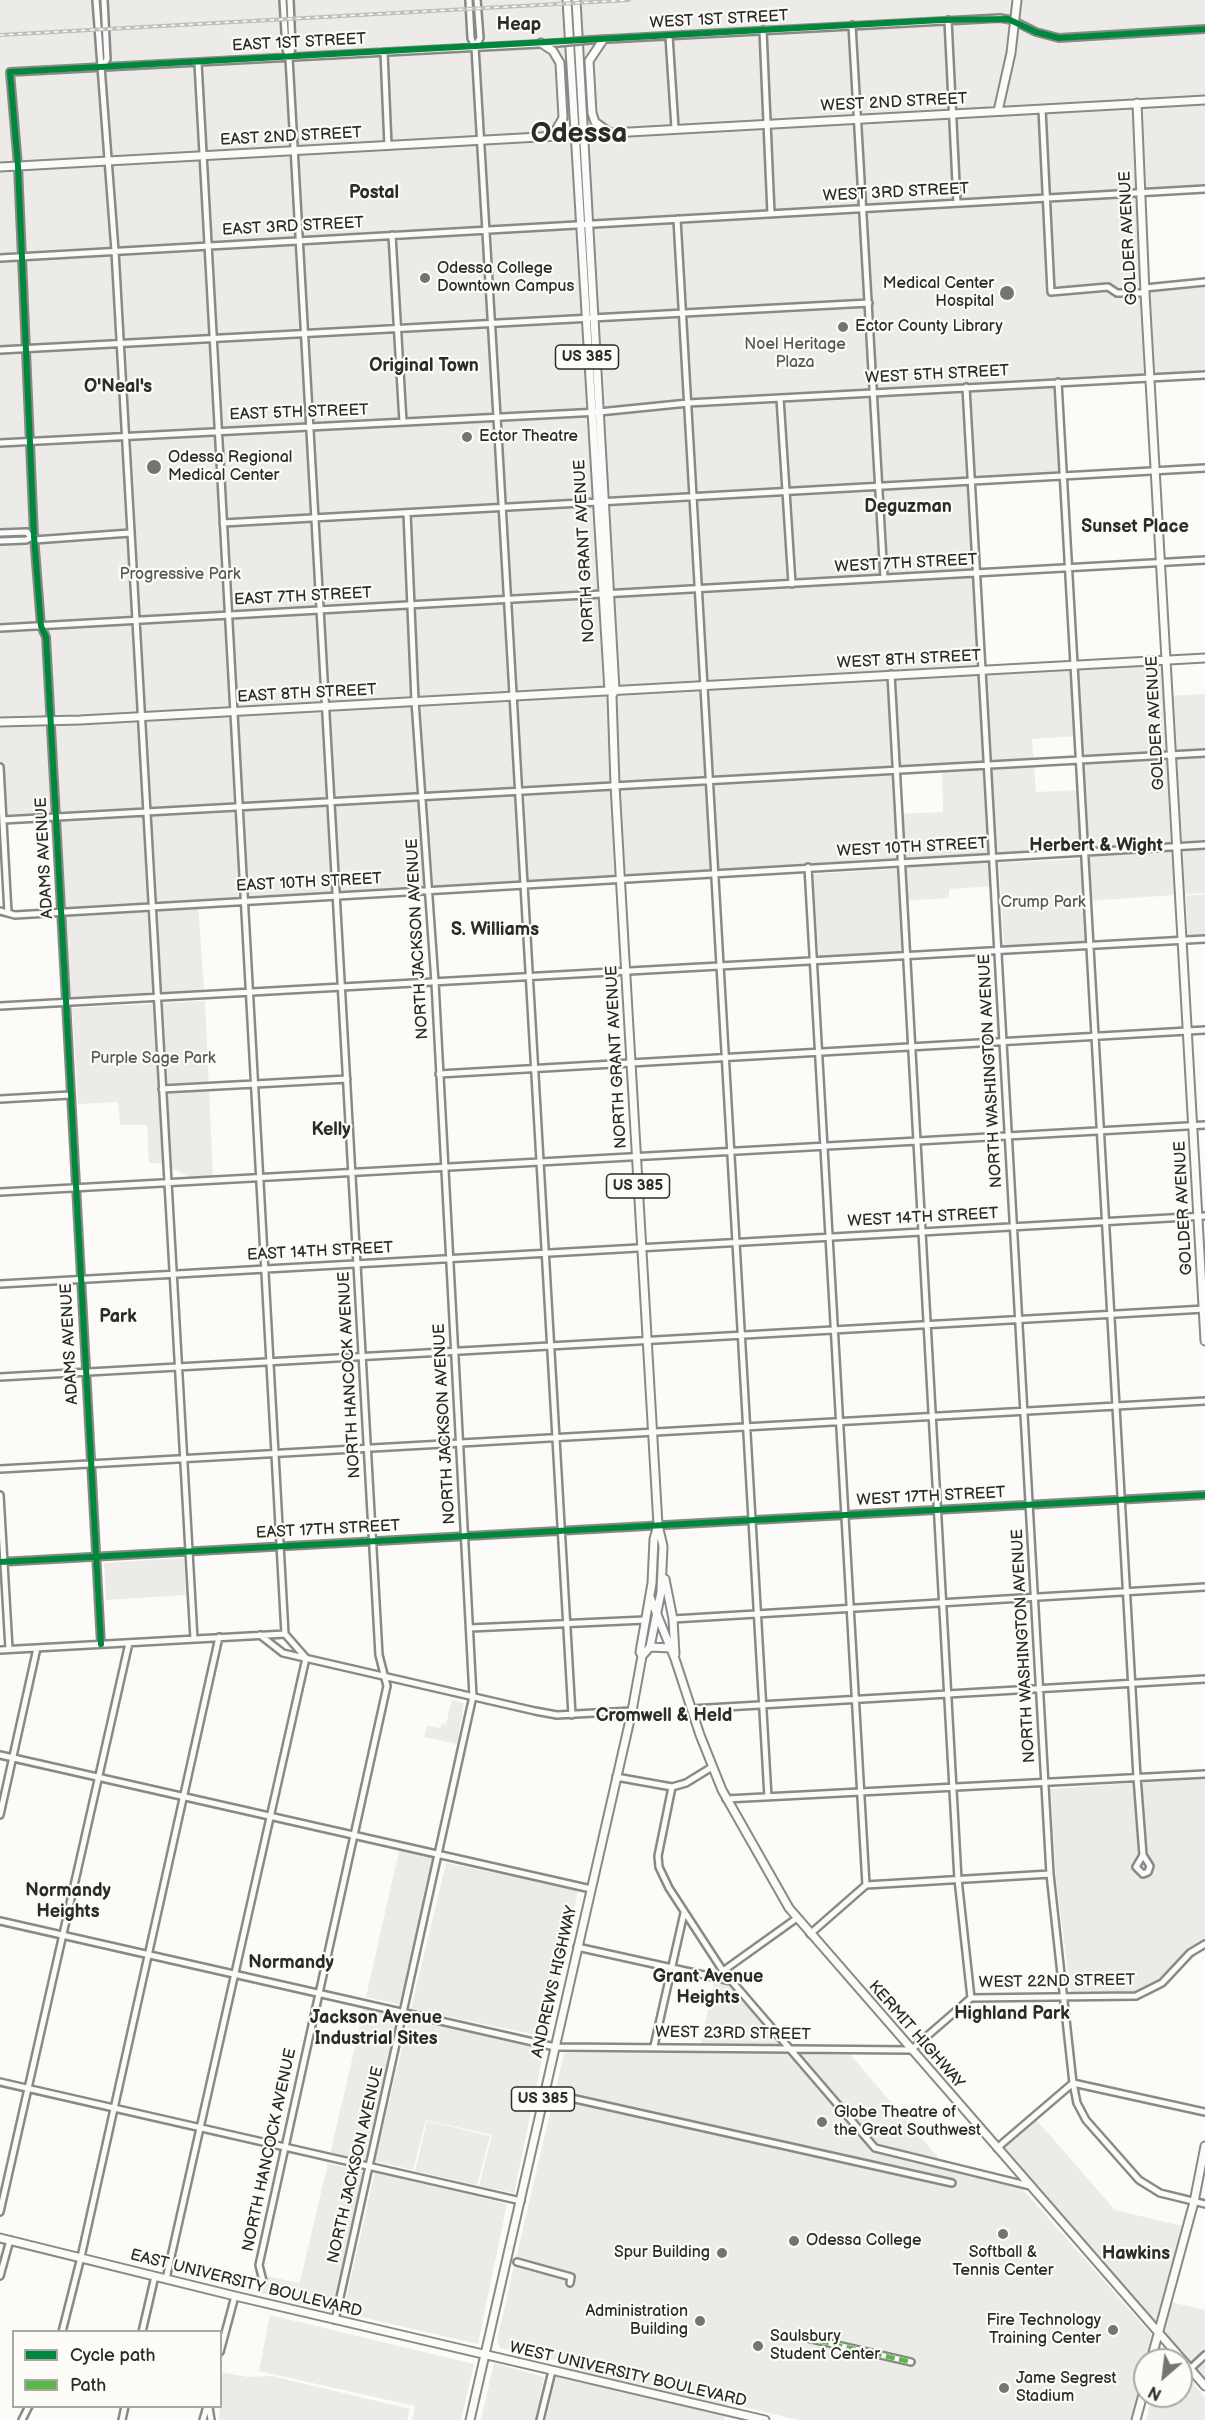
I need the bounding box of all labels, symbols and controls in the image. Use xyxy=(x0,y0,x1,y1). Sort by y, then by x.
street label: WEST 1ST STREET xyxy=(649,7,789,33)
district label: Heap xyxy=(497,14,541,36)
street label: EAST 1ST STREET xyxy=(231,30,367,56)
street label: WEST 2ND STREET xyxy=(820,90,968,116)
district label: Odessa xyxy=(531,118,627,152)
street label: EAST 2ND STREET xyxy=(219,124,363,150)
street label: GOLDER AVENUE xyxy=(1116,170,1142,306)
street label: WEST 3RD STREET xyxy=(822,180,970,206)
district label: Postal xyxy=(349,182,399,204)
street label: EAST 3RD STREET xyxy=(222,214,364,240)
place label: Odessa College Downtown Campus xyxy=(437,259,574,297)
marker: Odessa College Downtown Campus xyxy=(418,271,432,285)
place label: Medical Center Hospital xyxy=(883,274,994,312)
marker: Medical Center Hospital xyxy=(998,284,1016,302)
place label: Ector County Library xyxy=(855,317,1003,337)
marker: Ector County Library xyxy=(836,320,850,334)
park label: Noel Heritage Plaza xyxy=(744,335,846,373)
road number: US 385 xyxy=(556,345,618,369)
district label: Original Town xyxy=(369,355,479,377)
street label: WEST 5TH STREET xyxy=(864,362,1010,388)
district label: O'Neal's xyxy=(84,376,152,398)
street label: EAST 5TH STREET xyxy=(229,401,369,425)
place label: Ector Theatre xyxy=(479,427,578,447)
marker: Ector Theatre xyxy=(460,430,474,444)
place label: Odessa Regional Medical Center xyxy=(168,448,292,486)
marker: Odessa Regional Medical Center xyxy=(145,458,163,476)
street label: NORTH GRANT AVENUE xyxy=(571,459,599,643)
district label: Deguzman xyxy=(864,496,952,518)
district label: Sunset Place xyxy=(1081,516,1189,538)
street label: WEST 7TH STREET xyxy=(834,551,978,577)
park label: Progressive Park xyxy=(119,565,241,585)
street label: EAST 7TH STREET xyxy=(233,584,373,610)
street label: WEST 8TH STREET xyxy=(836,647,982,673)
street label: GOLDER AVENUE xyxy=(1143,655,1169,791)
street label: EAST 8TH STREET xyxy=(237,681,377,707)
street label: ADAMS AVENUE xyxy=(32,797,58,919)
street label: WEST 10TH STREET xyxy=(836,834,988,862)
district label: Herbert & Wight xyxy=(1029,835,1163,857)
street label: NORTH JACKSON AVENUE xyxy=(403,838,433,1040)
street label: EAST 10TH STREET xyxy=(236,870,382,896)
park label: Crump Park xyxy=(1001,893,1085,913)
district label: S. Williams xyxy=(451,919,539,941)
street label: NORTH WASHINGTON AVENUE xyxy=(975,953,1007,1189)
street label: NORTH GRANT AVENUE xyxy=(603,965,631,1149)
park label: Purple Sage Park xyxy=(90,1049,216,1069)
district label: Kelly xyxy=(311,1119,351,1141)
street label: GOLDER AVENUE xyxy=(1171,1140,1197,1276)
road number: US 385 xyxy=(606,1174,670,1198)
street label: WEST 14TH STREET xyxy=(847,1204,999,1232)
street label: EAST 14TH STREET xyxy=(246,1239,394,1265)
street label: NORTH HANCOCK AVENUE xyxy=(335,1271,365,1479)
street label: ADAMS AVENUE xyxy=(57,1283,83,1405)
district label: Park xyxy=(99,1306,137,1328)
street label: NORTH JACKSON AVENUE xyxy=(430,1323,460,1525)
street label: WEST 17TH STREET xyxy=(856,1484,1006,1510)
street label: EAST 17TH STREET xyxy=(255,1517,401,1543)
street label: NORTH WASHINGTON AVENUE xyxy=(1008,1528,1040,1764)
district label: Cromwell & Held xyxy=(596,1705,732,1727)
district label: Normandy Heights xyxy=(25,1880,111,1922)
street label: ANDREWS HIGHWAY xyxy=(528,1904,582,2060)
district label: Normandy xyxy=(248,1952,334,1974)
district label: Grant Avenue Heights xyxy=(653,1966,763,2008)
street label: WEST 22ND STREET xyxy=(979,1971,1135,1993)
street label: KERMIT HIGHWAY xyxy=(864,1977,968,2093)
district label: Highland Park xyxy=(954,2003,1070,2025)
district label: Jackson Avenue Industrial Sites xyxy=(310,2007,442,2050)
street label: WEST 23RD STREET xyxy=(655,2023,811,2045)
street label: NORTH HANCOCK AVENUE xyxy=(239,2047,301,2253)
street label: NORTH JACKSON AVENUE xyxy=(324,2065,388,2265)
road number: US 385 xyxy=(512,2087,574,2111)
place label: Globe Theatre of the Great Southwest xyxy=(834,2103,981,2141)
marker: Globe Theatre of the Great Southwest xyxy=(815,2115,829,2129)
marker: Softball & Tennis Center xyxy=(996,2227,1010,2241)
place label: Odessa College xyxy=(806,2231,922,2251)
marker: Odessa College xyxy=(787,2234,801,2248)
place label: Spur Building xyxy=(614,2243,710,2263)
place label: Softball & Tennis Center xyxy=(952,2243,1054,2281)
district label: Hawkins xyxy=(1102,2243,1170,2265)
street label: EAST UNIVERSITY BOULEVARD xyxy=(128,2246,364,2322)
marker: Spur Building xyxy=(715,2246,729,2260)
place label: Administration Building xyxy=(586,2302,688,2340)
place label: Fire Technology Training Center xyxy=(987,2311,1101,2349)
marker: Administration Building xyxy=(693,2314,707,2328)
marker: Fire Technology Training Center xyxy=(1106,2323,1120,2337)
place label: Saulsbury Student Center xyxy=(770,2327,880,2365)
legend xyxy=(12,2330,222,2408)
street label: WEST UNIVERSITY BOULEVARD xyxy=(508,2338,748,2412)
marker: Saulsbury Student Center xyxy=(751,2339,765,2353)
text: Cycle path xyxy=(70,2345,156,2366)
north arrow xyxy=(1133,2348,1193,2408)
place label: Jame Segrest Stadium xyxy=(1016,2369,1116,2407)
text: Path xyxy=(70,2375,106,2396)
marker: Jame Segrest Stadium xyxy=(997,2381,1011,2395)
text: N xyxy=(1145,2381,1165,2404)

